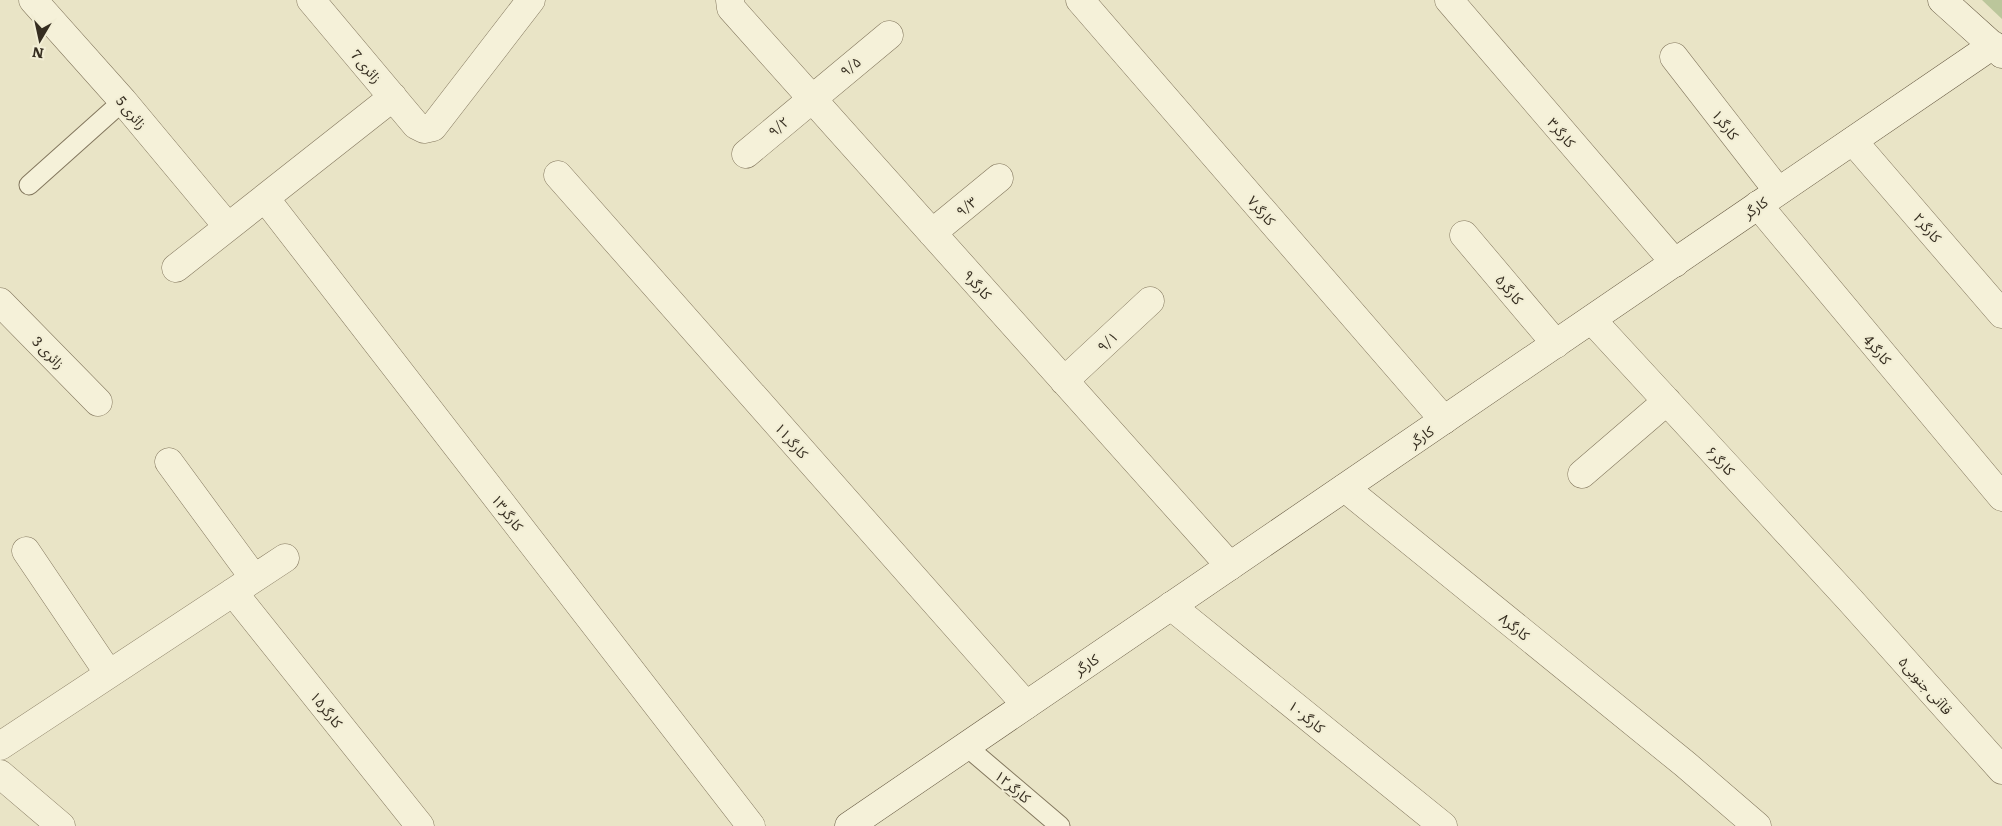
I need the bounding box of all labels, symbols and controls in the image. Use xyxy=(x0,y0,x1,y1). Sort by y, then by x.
north arrow xyxy=(15,15,65,65)
text: N xyxy=(30,43,45,65)
street label: زائری 7 xyxy=(347,45,387,87)
street label: ۹/۵ xyxy=(835,51,865,81)
street label: 5 زائری xyxy=(112,91,152,133)
street label: کارگر۱ xyxy=(1708,105,1744,144)
street label: ۹/۲ xyxy=(763,111,793,141)
street label: کارگر۳ xyxy=(1543,113,1581,151)
street label: ۹/۳ xyxy=(951,191,981,221)
street label: کارگر۷ xyxy=(1243,191,1281,229)
street label: کارگر xyxy=(1738,191,1771,223)
street label: کارگر۲ xyxy=(1909,208,1947,246)
street label: کارگر۹ xyxy=(959,265,997,303)
street label: کارگر۵ xyxy=(1491,270,1529,309)
street label: ۹/۱ xyxy=(1092,326,1122,356)
street label: 4کارگر xyxy=(1860,330,1897,368)
street label: زائری 3 xyxy=(28,331,70,373)
street label: کارگر۱۱ xyxy=(771,418,813,462)
street label: کارگر xyxy=(1404,420,1437,452)
street label: کارگر۶ xyxy=(1702,441,1740,479)
street label: کارگر۱۳ xyxy=(487,489,529,535)
street label: کارگر۸ xyxy=(1496,608,1535,645)
street label: کارگر xyxy=(1069,648,1102,680)
street label: قاآنی جنوبی۵ xyxy=(1894,651,1958,719)
street label: کارگر۱۵ xyxy=(306,686,348,732)
street label: کارگر۱۰ xyxy=(1284,695,1330,737)
street label: کارگر۱۲ xyxy=(991,765,1036,807)

